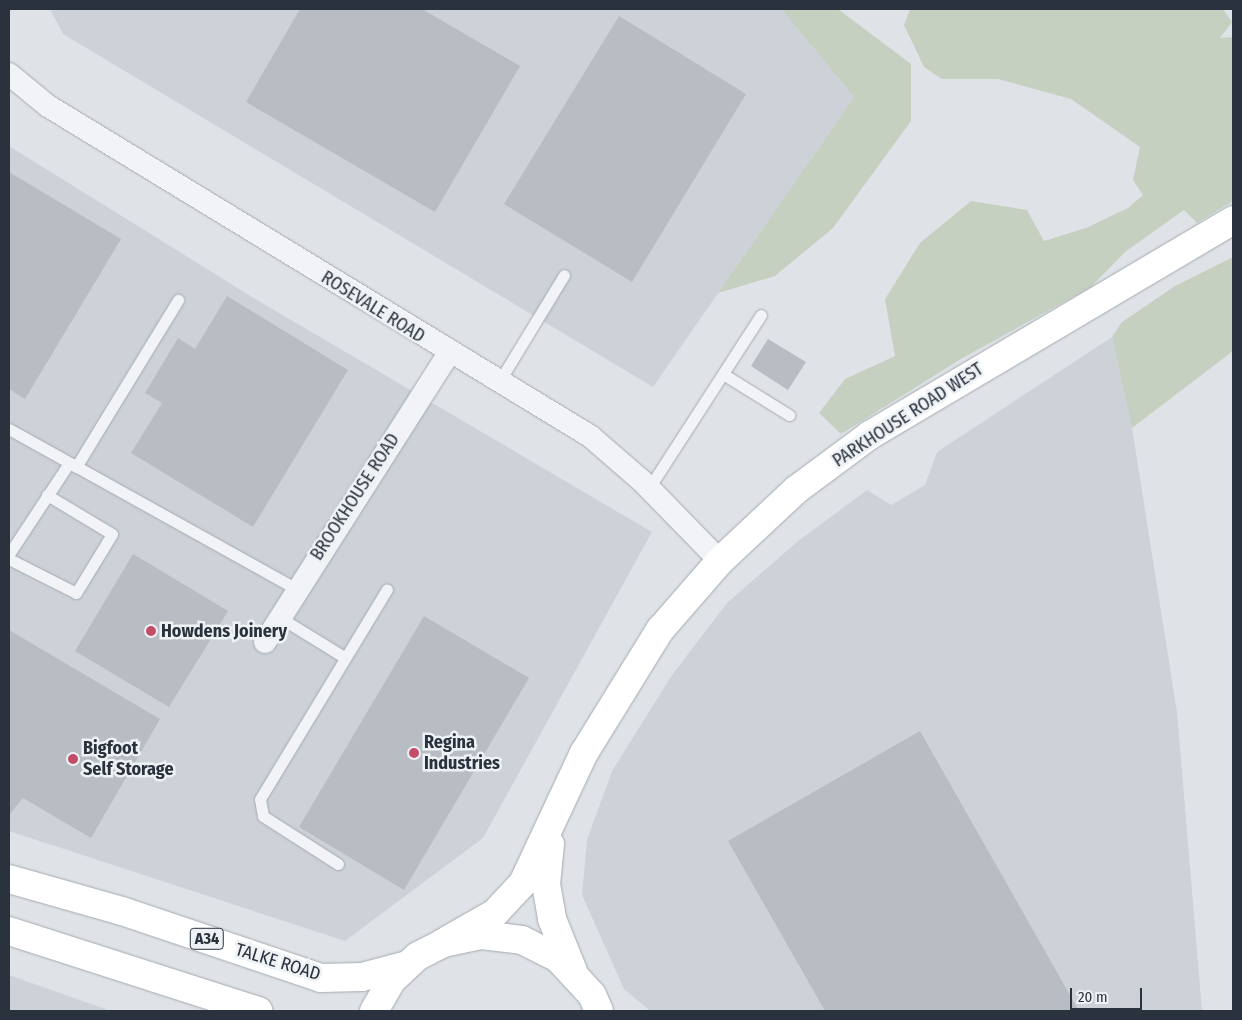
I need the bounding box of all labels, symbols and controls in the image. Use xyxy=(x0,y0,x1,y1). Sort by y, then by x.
street label: ROSEVALE ROAD xyxy=(317,267,429,347)
street label: PARKHOUSE ROAD WEST xyxy=(829,358,987,472)
street label: BROOKHOUSE ROAD xyxy=(306,430,404,564)
place label: Howdens Joinery xyxy=(161,620,287,642)
marker: Howdens Joinery xyxy=(145,625,157,637)
place label: Regina Industries xyxy=(424,732,500,774)
place label: Bigfoot Self Storage xyxy=(83,738,174,781)
marker: Regina Industries xyxy=(408,747,420,759)
marker: Bigfoot Self Storage xyxy=(67,753,79,765)
road number: A34 xyxy=(190,926,224,952)
street label: TALKE ROAD xyxy=(233,939,323,985)
scale bar xyxy=(1072,978,1144,1010)
text: 20 m xyxy=(1078,988,1108,1006)

